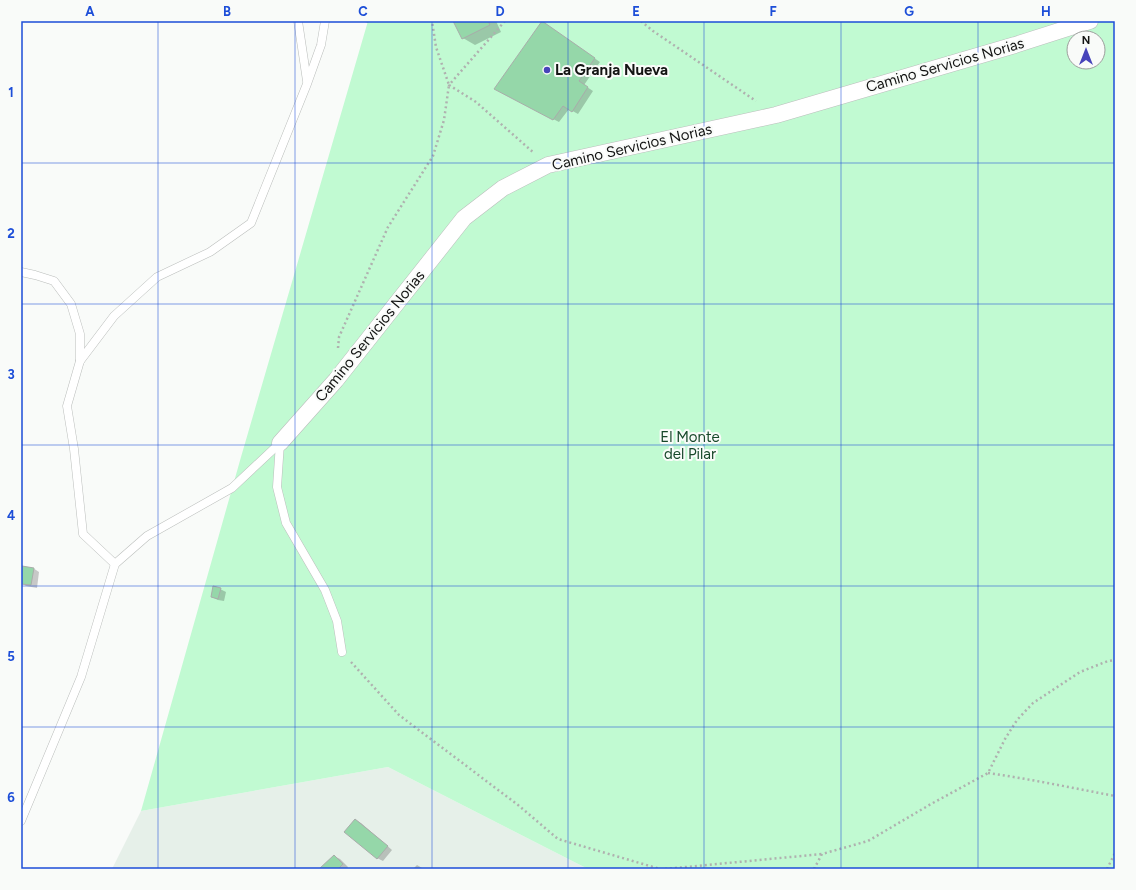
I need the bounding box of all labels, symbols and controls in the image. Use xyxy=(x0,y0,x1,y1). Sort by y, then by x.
text: A xyxy=(85,4,95,19)
text: B xyxy=(223,4,231,19)
text: C xyxy=(358,4,368,19)
text: D xyxy=(495,4,505,19)
text: E xyxy=(632,4,640,19)
text: F xyxy=(769,4,777,19)
text: G xyxy=(904,4,914,19)
text: H xyxy=(1041,4,1051,19)
north arrow xyxy=(1066,30,1106,70)
street label: Camino Servicios Norias xyxy=(864,34,1026,96)
text: N xyxy=(1082,34,1090,47)
place label: La Granja Nueva xyxy=(555,61,668,79)
marker: La Granja Nueva xyxy=(542,65,552,75)
text: 1 xyxy=(8,85,14,100)
street label: Camino Servicios Norias xyxy=(550,120,714,174)
text: 2 xyxy=(7,226,15,241)
street label: Camino Servicios Norias xyxy=(311,267,429,405)
text: 3 xyxy=(7,367,15,382)
park label: El Monte del Pilar xyxy=(660,428,720,463)
text: 4 xyxy=(7,508,15,523)
text: 5 xyxy=(7,649,15,664)
text: 6 xyxy=(7,790,15,805)

